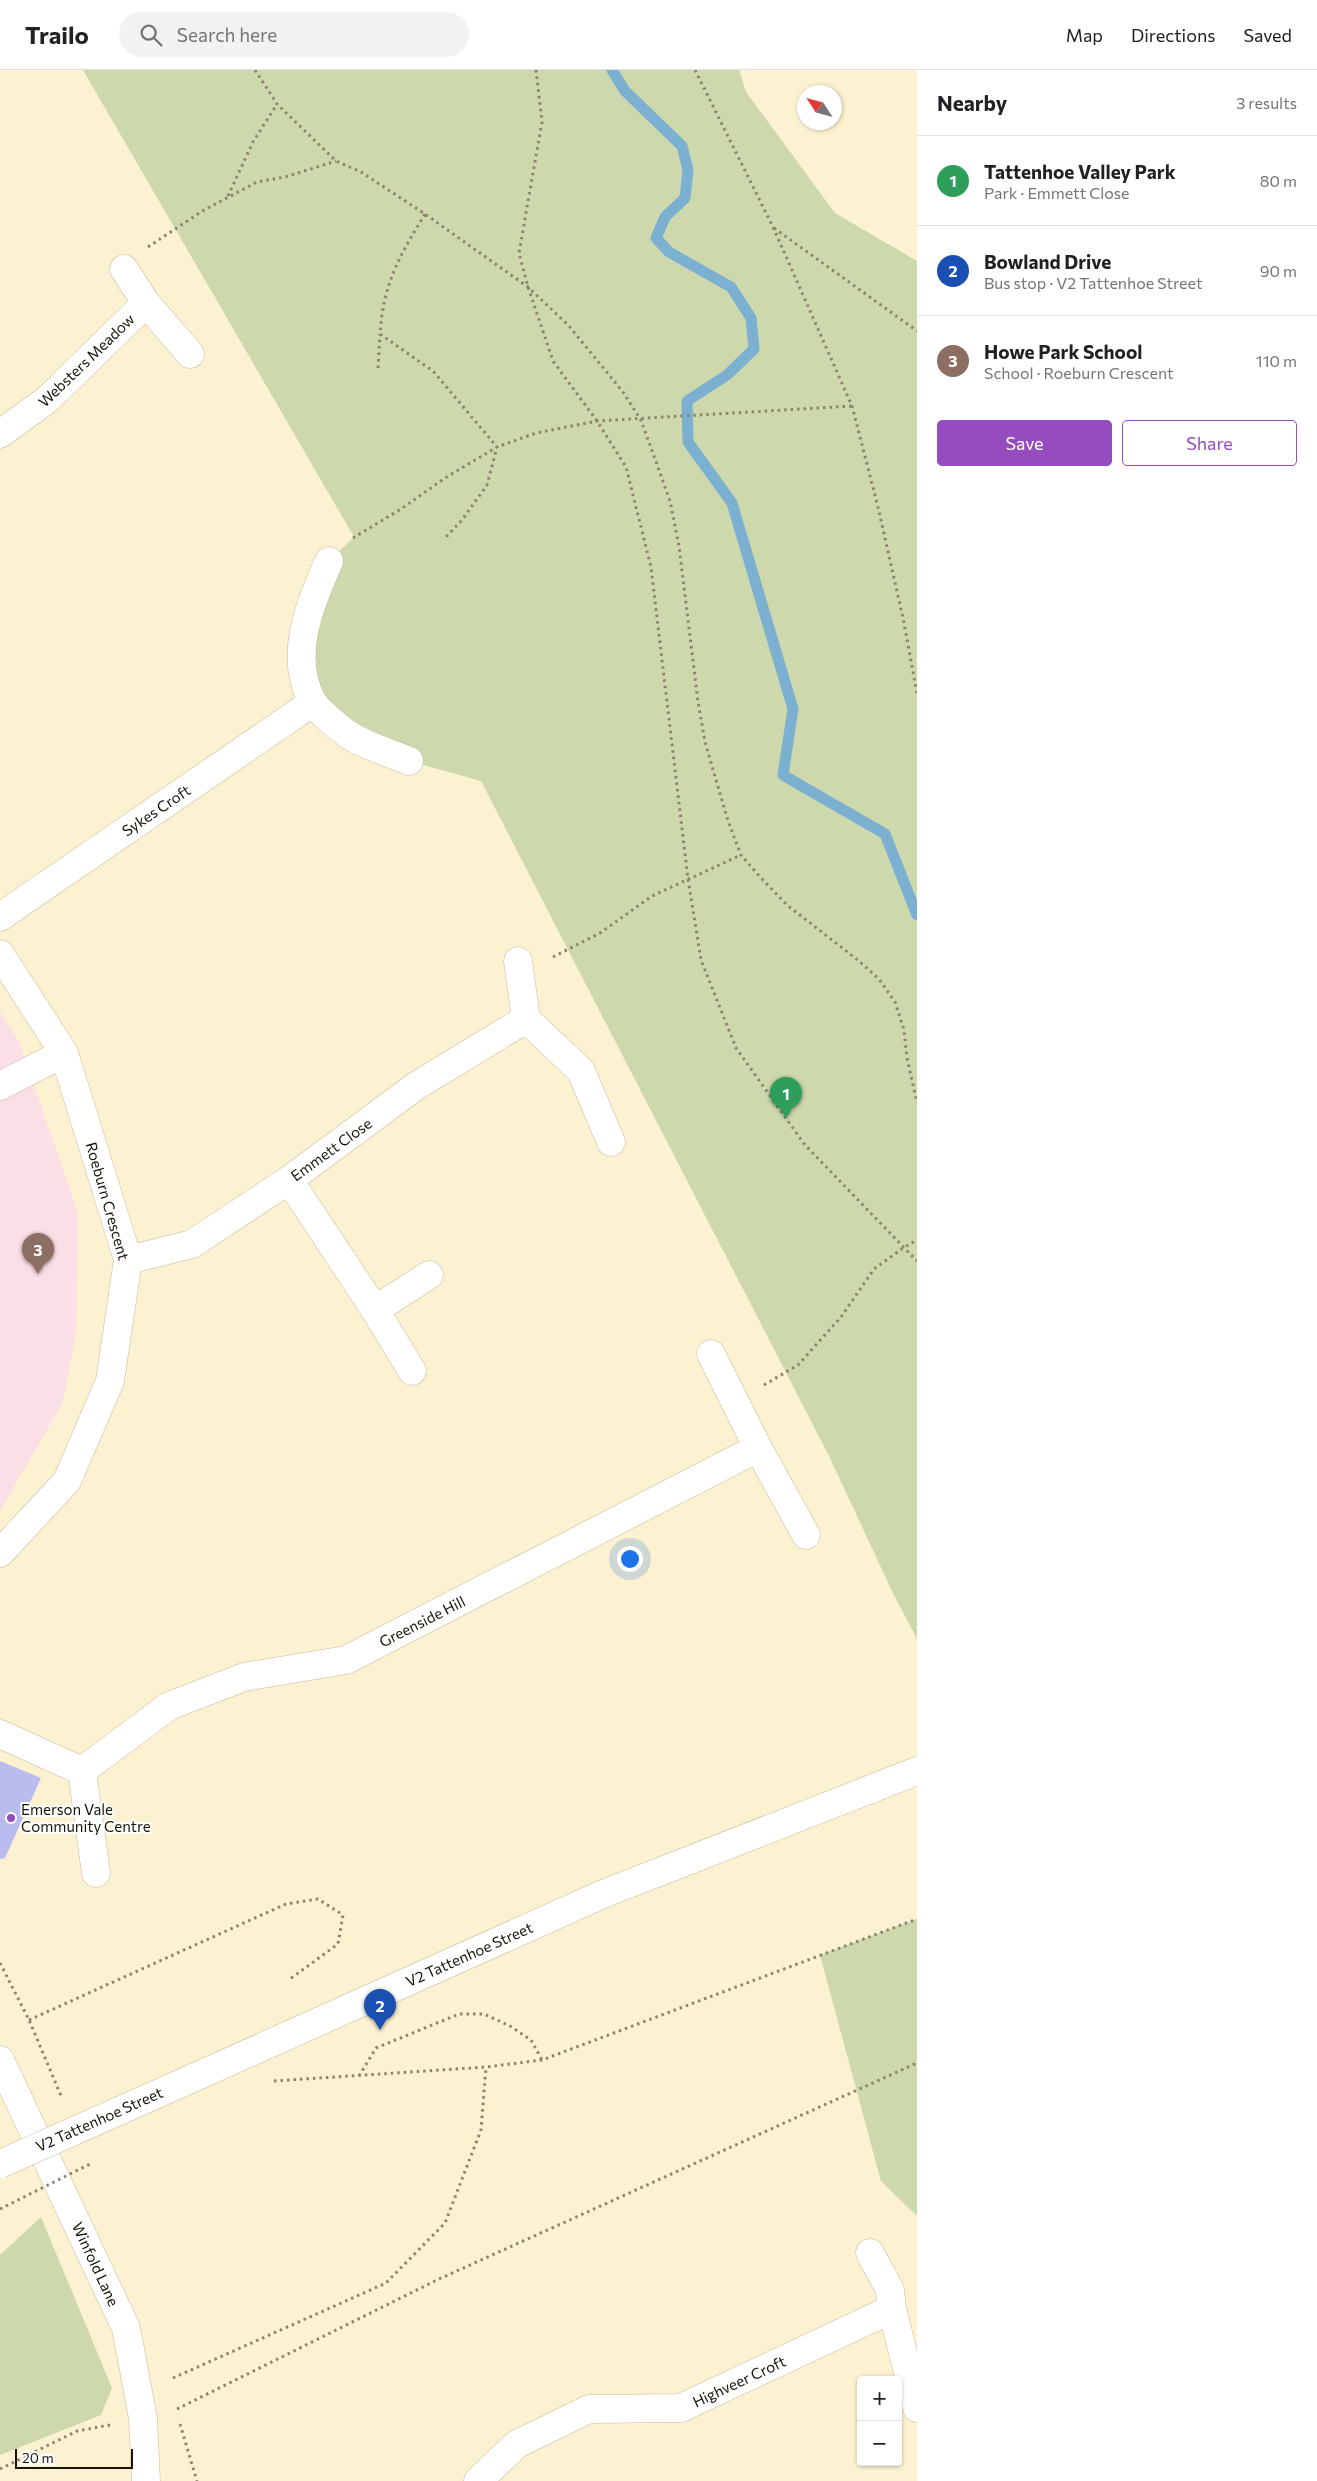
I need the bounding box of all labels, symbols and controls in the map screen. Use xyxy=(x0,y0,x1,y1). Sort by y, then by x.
search box xyxy=(119,12,469,57)
text: Trailo xyxy=(25,20,89,49)
icon: search xyxy=(137,21,165,49)
text: Search here xyxy=(177,23,277,46)
text: Map xyxy=(1066,24,1103,46)
text: Directions xyxy=(1131,24,1215,46)
text: Saved xyxy=(1243,24,1292,46)
north arrow xyxy=(797,85,842,130)
text: Nearby xyxy=(937,90,1007,115)
text: 3 results xyxy=(1236,93,1297,112)
text: Tattenhoe Valley Park xyxy=(984,160,1176,183)
text: 1 xyxy=(949,171,957,190)
text: 80 m xyxy=(1260,171,1297,190)
text: Park · Emmett Close xyxy=(984,183,1129,202)
text: Bowland Drive xyxy=(984,250,1111,273)
text: 2 xyxy=(948,261,958,280)
text: 90 m xyxy=(1260,261,1297,280)
text: Bus stop · V2 Tattenhoe Street xyxy=(984,273,1202,292)
street label: Websters Meadow xyxy=(34,310,138,410)
text: Howe Park School xyxy=(984,340,1142,363)
text: 3 xyxy=(948,351,958,370)
text: 110 m xyxy=(1256,351,1297,370)
text: School · Roeburn Crescent xyxy=(984,363,1174,382)
button: Save xyxy=(937,420,1112,466)
button: Share xyxy=(1122,420,1297,466)
street label: Sykes Croft xyxy=(118,781,194,839)
pin: 1 xyxy=(770,1077,802,1118)
street label: Emmett Close xyxy=(287,1114,375,1184)
street label: Roeburn Crescent xyxy=(83,1140,133,1262)
pin: 3 xyxy=(22,1233,54,1274)
your location xyxy=(617,1546,643,1572)
street label: Greenside Hill xyxy=(376,1592,468,1650)
place label: Emerson Vale Community Centre xyxy=(21,1800,151,1835)
marker: Emerson Vale Community Centre xyxy=(5,1812,17,1824)
street label: V2 Tattenhoe Street xyxy=(403,1918,535,1990)
pin: 2 xyxy=(364,1989,396,2030)
street label: V2 Tattenhoe Street xyxy=(33,2083,165,2155)
street label: Winfold Lane xyxy=(69,2219,123,2309)
street label: Highveer Croft xyxy=(690,2352,788,2410)
map controls xyxy=(857,2376,902,2466)
button: + xyxy=(857,2376,902,2421)
button: − xyxy=(857,2421,902,2466)
scale bar xyxy=(15,2446,132,2469)
text: 20 m xyxy=(22,2449,54,2466)

